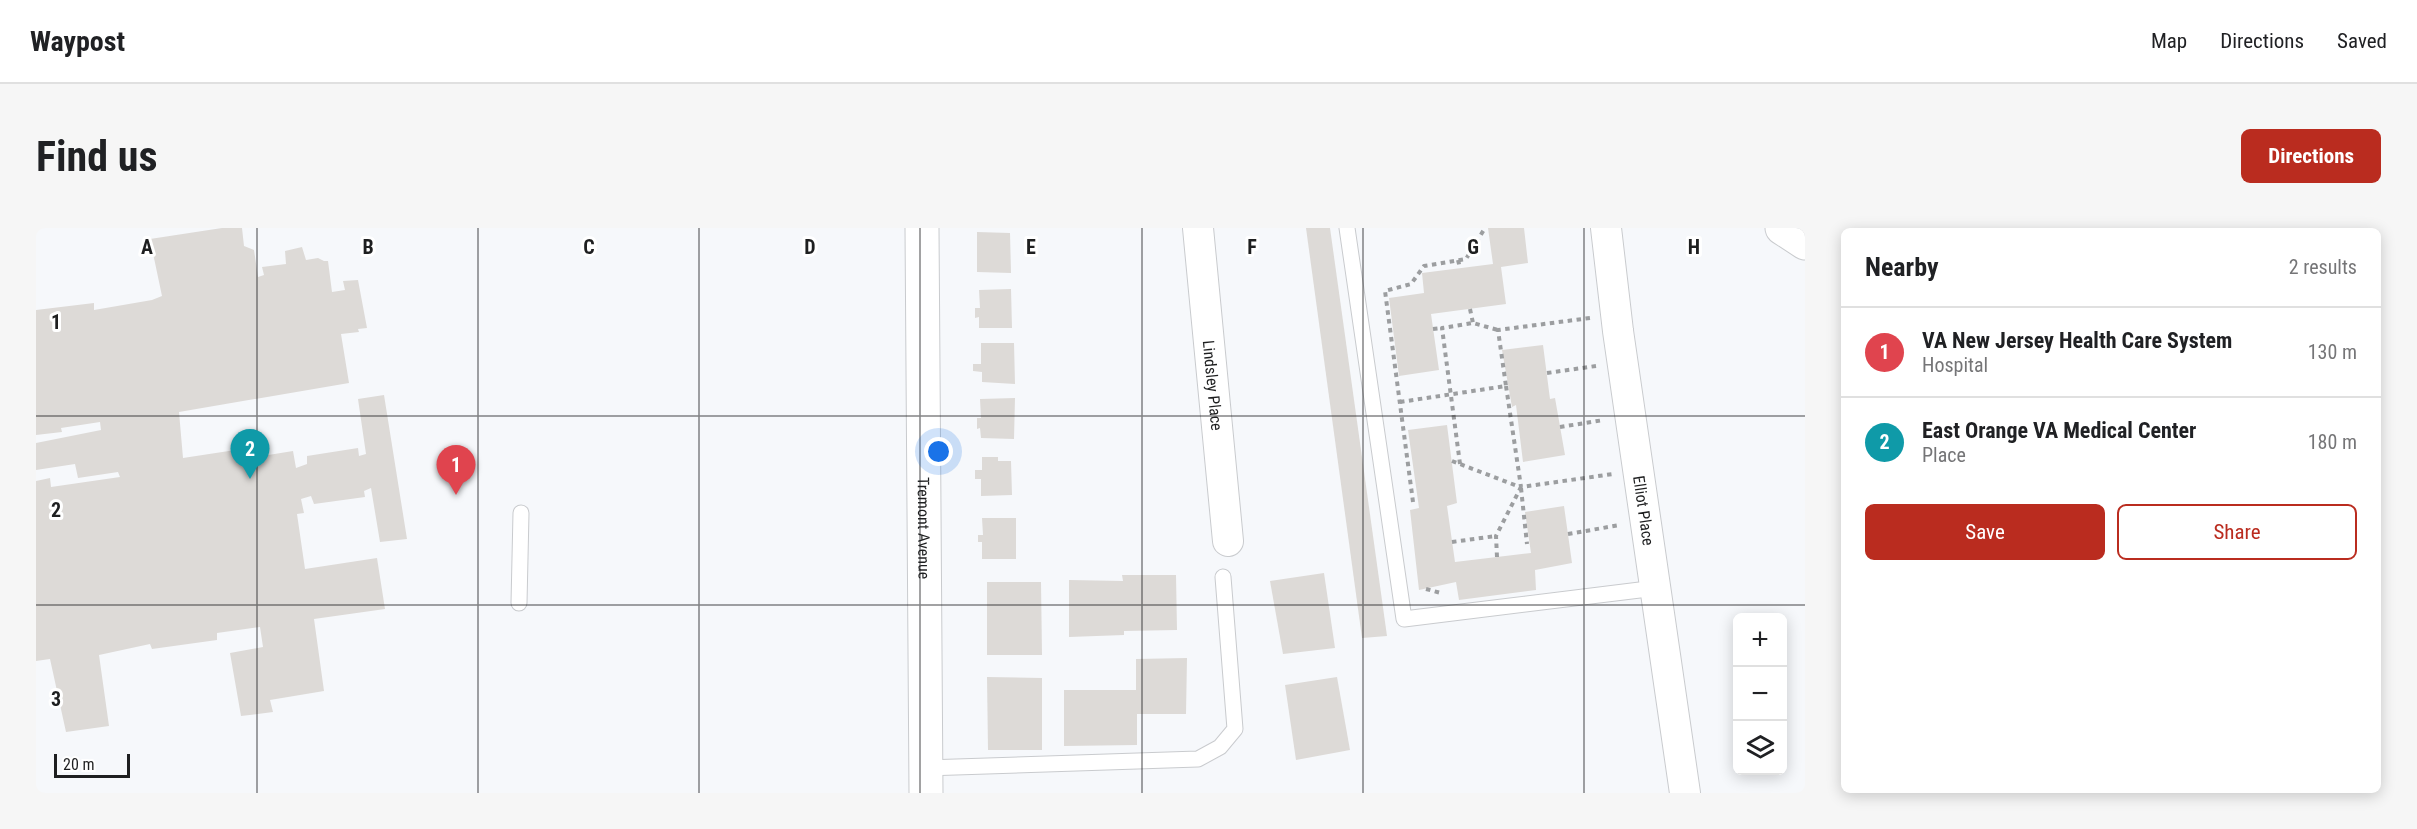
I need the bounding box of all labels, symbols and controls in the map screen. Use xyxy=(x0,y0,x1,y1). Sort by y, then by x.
text: Waypost xyxy=(30,25,125,58)
text: Map xyxy=(2151,29,2187,53)
text: Directions xyxy=(2220,29,2304,53)
text: Saved xyxy=(2337,29,2387,53)
button: Directions xyxy=(2241,129,2381,183)
text: Find us xyxy=(36,132,157,181)
text: A xyxy=(141,235,153,259)
text: B xyxy=(362,235,374,259)
text: C xyxy=(583,235,595,259)
text: D xyxy=(804,235,816,259)
text: E xyxy=(1026,235,1036,259)
text: F xyxy=(1247,235,1257,259)
text: G xyxy=(1467,235,1479,259)
text: H xyxy=(1688,235,1700,259)
text: Nearby xyxy=(1865,252,1939,282)
text: 2 results xyxy=(2289,255,2357,279)
text: 1 xyxy=(51,310,61,334)
text: VA New Jersey Health Care System xyxy=(1922,328,2232,353)
street label: Lindsley Place xyxy=(1199,339,1227,431)
text: 1 xyxy=(1879,340,1890,364)
text: 130 m xyxy=(2308,340,2357,364)
text: Hospital xyxy=(1922,353,1988,377)
text: East Orange VA Medical Center xyxy=(1922,418,2196,443)
pin: 2 xyxy=(230,430,270,479)
text: 2 xyxy=(1879,430,1890,454)
text: 180 m xyxy=(2308,430,2357,454)
your location xyxy=(924,437,953,466)
text: Place xyxy=(1922,443,1966,467)
pin: 1 xyxy=(436,446,476,495)
street label: Elliot Place xyxy=(1630,474,1658,547)
street label: Tremont Avenue xyxy=(914,477,934,579)
text: 2 xyxy=(51,498,61,522)
button: Save xyxy=(1865,504,2105,560)
button: Share xyxy=(2117,504,2357,560)
map controls xyxy=(1733,613,1787,775)
button: + xyxy=(1733,613,1787,667)
button: − xyxy=(1733,667,1787,721)
text: 3 xyxy=(51,687,61,711)
button: layers xyxy=(1733,721,1787,775)
scale bar xyxy=(54,751,130,778)
text: 20 m xyxy=(63,755,95,774)

